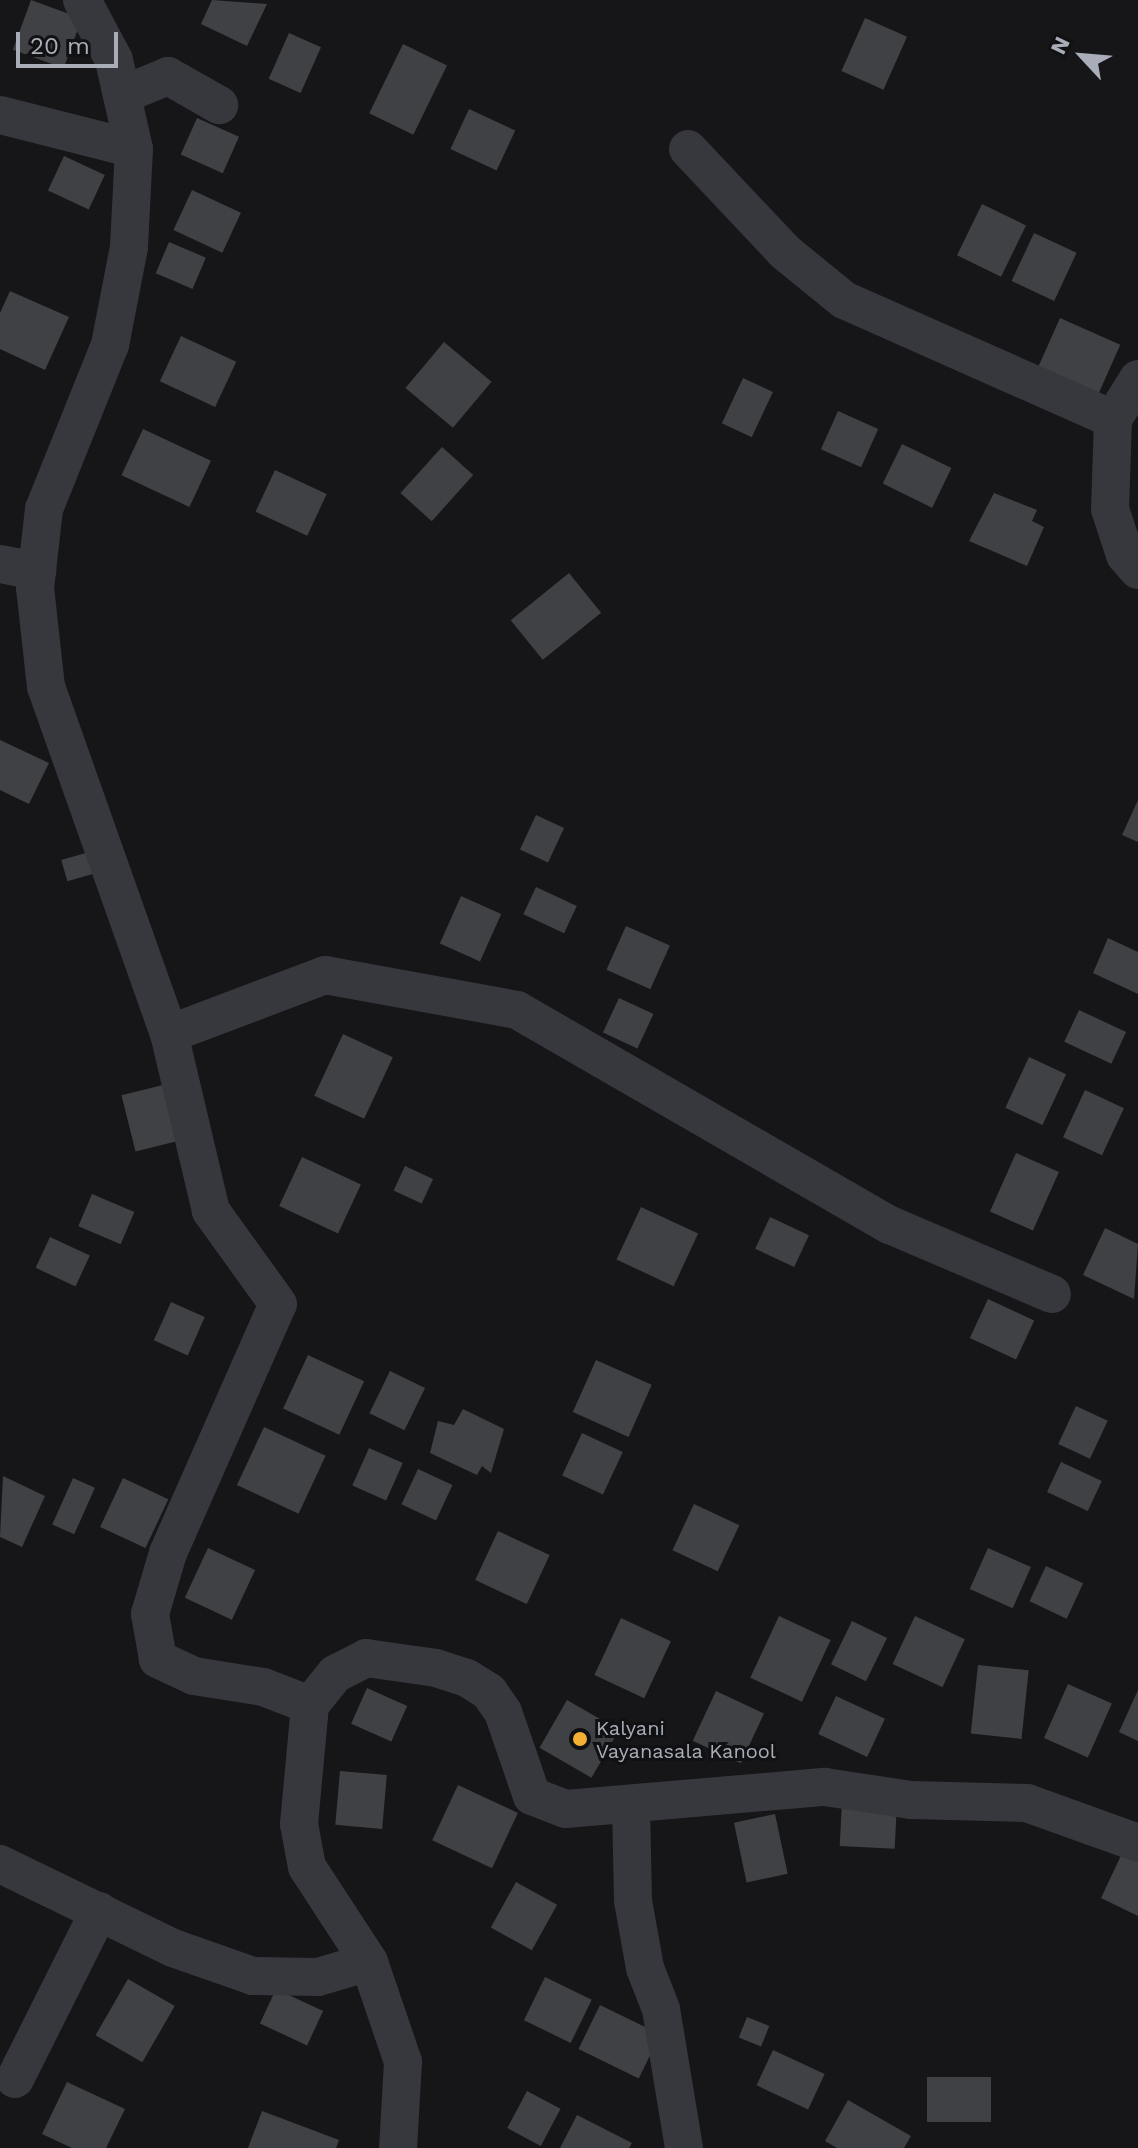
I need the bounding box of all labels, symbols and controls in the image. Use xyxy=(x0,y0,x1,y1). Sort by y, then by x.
scale bar xyxy=(20,16,122,66)
north arrow xyxy=(1042,16,1122,96)
text: 20 m xyxy=(30,32,90,60)
text: N xyxy=(1045,32,1075,58)
place label: Kalyani Vayanasala Kanool xyxy=(596,1716,776,1763)
marker: Kalyani Vayanasala Kanool xyxy=(571,1730,589,1748)

